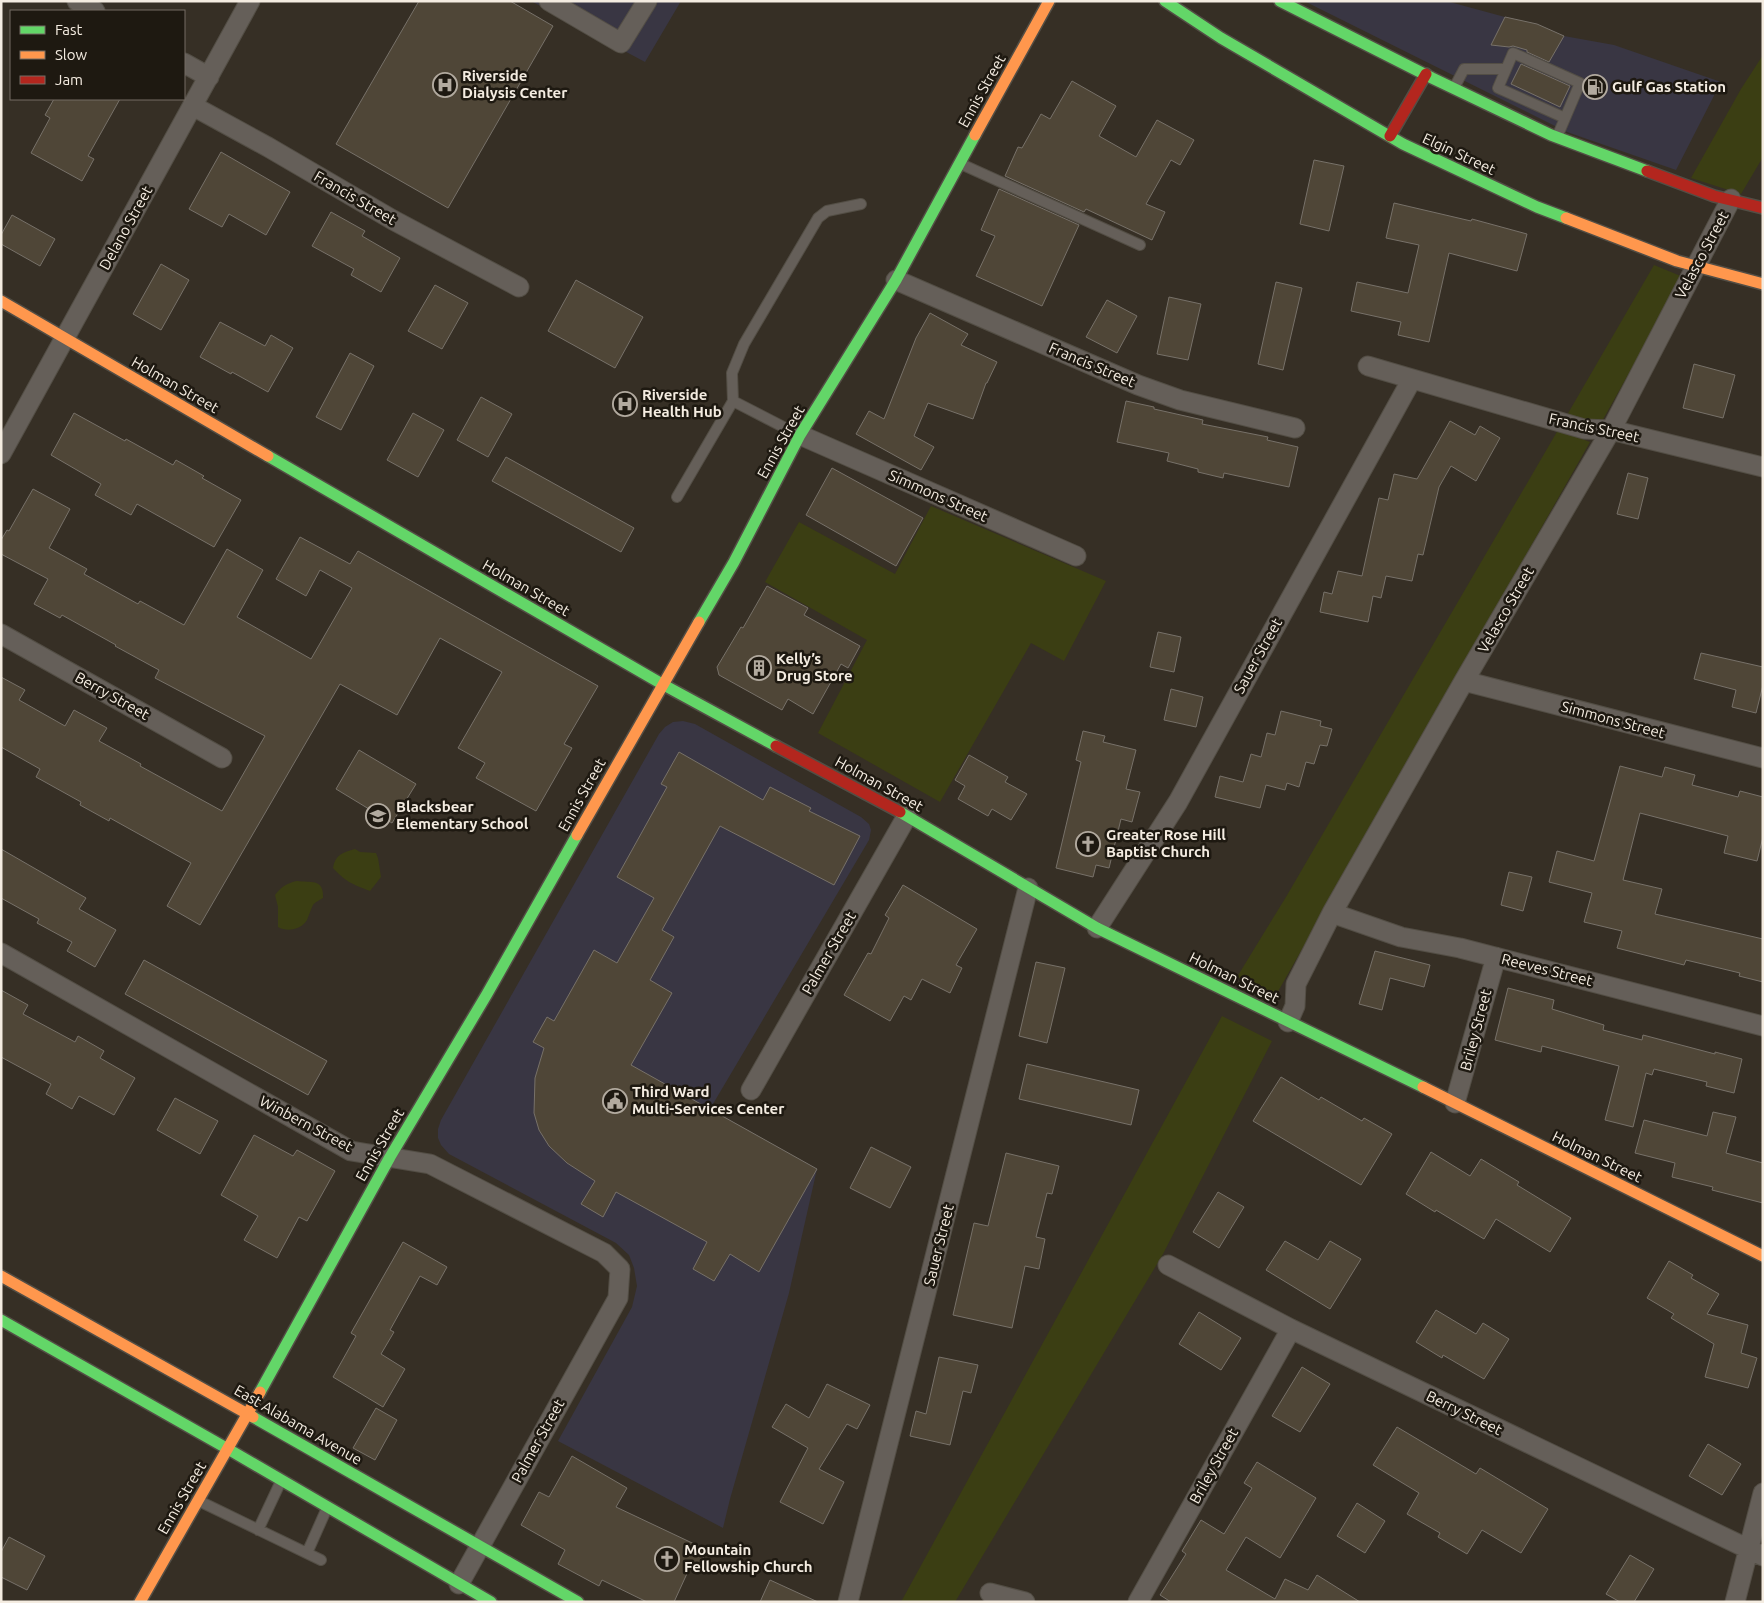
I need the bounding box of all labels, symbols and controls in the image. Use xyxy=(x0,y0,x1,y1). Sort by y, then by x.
legend xyxy=(10,10,185,100)
text: Fast xyxy=(55,21,83,38)
text: Slow xyxy=(55,46,88,63)
street label: Ennis Street xyxy=(954,51,1009,130)
place label: Riverside Dialysis Center xyxy=(462,67,568,101)
text: Jam xyxy=(55,71,83,88)
hospital icon: Riverside Dialysis Center xyxy=(432,72,458,98)
fuel station icon: Gulf Gas Station xyxy=(1582,74,1608,100)
place label: Gulf Gas Station xyxy=(1612,78,1726,95)
street label: Elgin Street xyxy=(1420,129,1498,178)
street label: Francis Street xyxy=(311,167,399,228)
street label: Delano Street xyxy=(96,183,156,273)
street label: Velasco Street xyxy=(1671,208,1732,301)
street label: Francis Street xyxy=(1047,339,1138,390)
street label: Holman Street xyxy=(129,353,222,416)
place label: Riverside Health Hub xyxy=(642,386,722,420)
hospital icon: Riverside Health Hub xyxy=(612,391,638,417)
street label: Ennis Street xyxy=(753,402,808,481)
street label: Francis Street xyxy=(1547,410,1641,445)
street label: Simmons Street xyxy=(886,466,990,525)
street label: Holman Street xyxy=(480,556,573,619)
street label: Velasco Street xyxy=(1474,564,1537,656)
street label: Sauer Street xyxy=(1230,615,1285,696)
place label: Kelly’s Drug Store xyxy=(776,650,853,684)
building icon: Kelly’s Drug Store xyxy=(746,655,772,681)
street label: Berry Street xyxy=(72,668,152,723)
street label: Simmons Street xyxy=(1559,698,1667,742)
street label: Holman Street xyxy=(832,752,926,815)
street label: Ennis Street xyxy=(554,755,609,834)
place label: Blacksbear Elementary School xyxy=(396,798,529,832)
school or university icon: Blacksbear Elementary School xyxy=(365,803,391,829)
place label: Greater Rose Hill Baptist Church xyxy=(1106,826,1226,860)
church icon: Greater Rose Hill Baptist Church xyxy=(1075,831,1101,857)
street label: Palmer Street xyxy=(798,908,859,997)
street label: Holman Street xyxy=(1187,948,1282,1007)
street label: Reeves Street xyxy=(1500,950,1595,989)
street label: Briley Street xyxy=(1456,987,1495,1072)
place label: Third Ward Multi-Services Center xyxy=(632,1083,785,1117)
public building icon: Third Ward Multi-Services Center xyxy=(602,1088,628,1114)
street label: Winbern Street xyxy=(257,1092,356,1155)
street label: Ennis Street xyxy=(352,1105,407,1184)
street label: Holman Street xyxy=(1550,1127,1645,1186)
street label: Sauer Street xyxy=(920,1202,957,1287)
street label: East Alabama Avenue xyxy=(231,1381,365,1468)
street label: Berry Street xyxy=(1424,1387,1505,1438)
street label: Palmer Street xyxy=(508,1396,568,1485)
street label: Briley Street xyxy=(1186,1425,1241,1506)
street label: Ennis Street xyxy=(154,1458,209,1537)
place label: Mountain Fellowship Church xyxy=(684,1541,813,1575)
church icon: Mountain Fellowship Church xyxy=(654,1546,680,1572)

